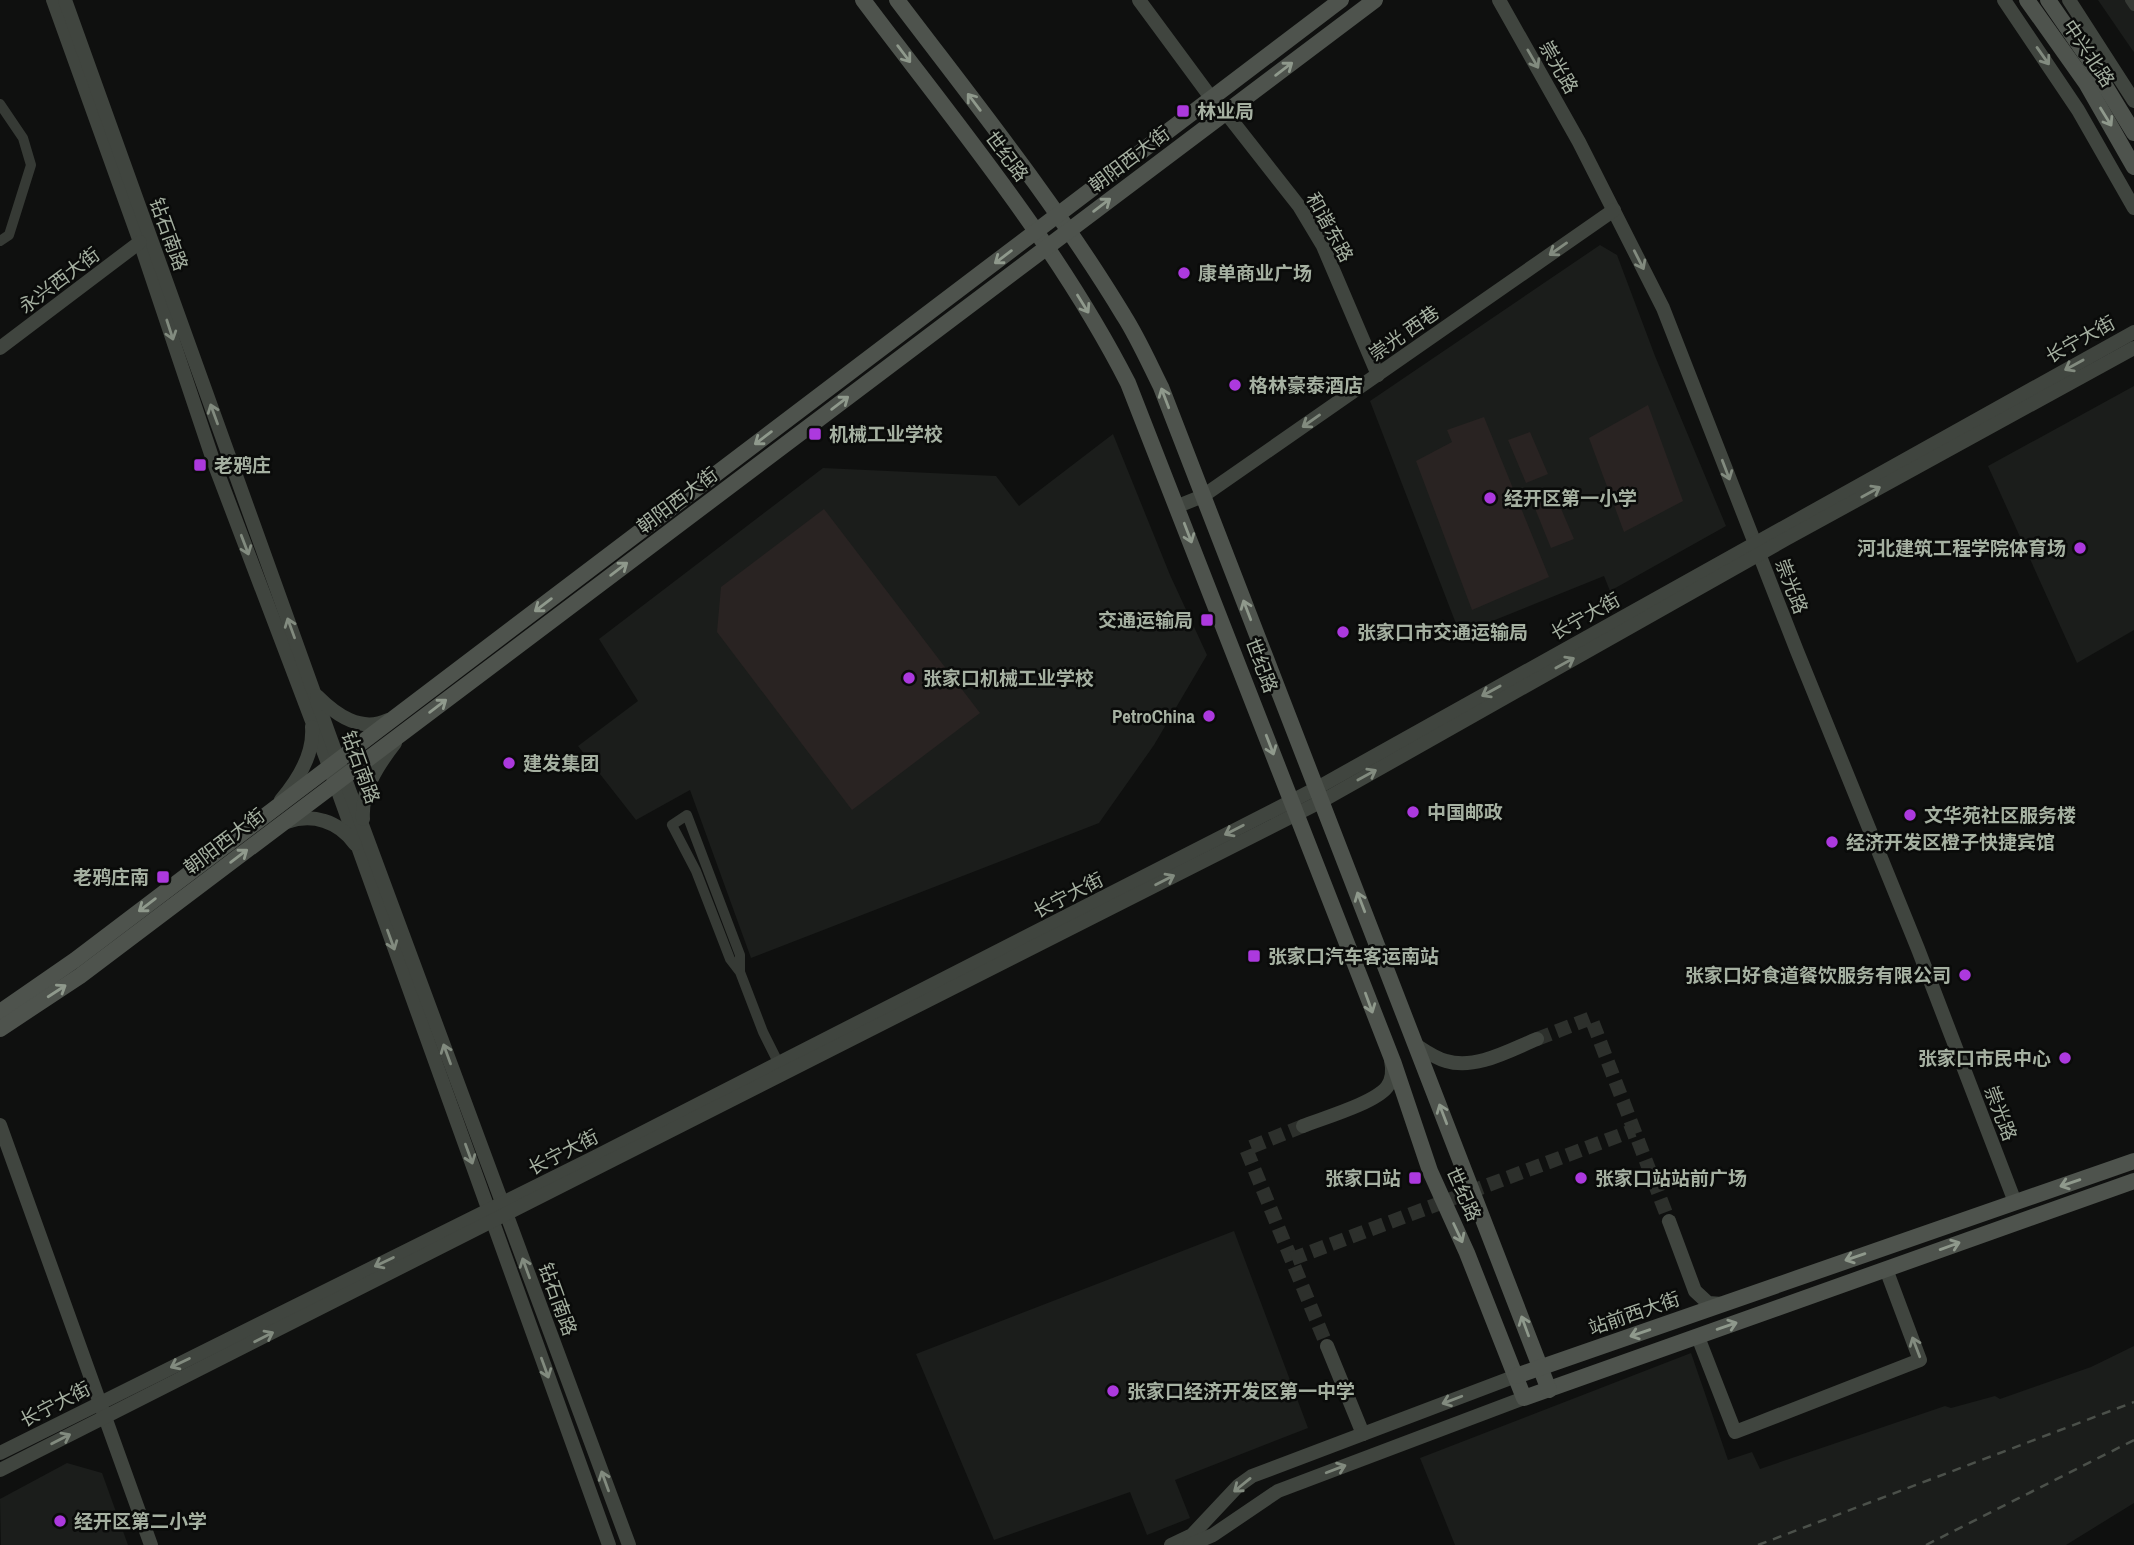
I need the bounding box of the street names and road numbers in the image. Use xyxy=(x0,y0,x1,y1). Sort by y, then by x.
street label: 中兴北路 xyxy=(2057,14,2121,92)
street label: 崇光路 xyxy=(1533,36,1585,98)
street label: 朝阳西大街 xyxy=(1083,120,1175,198)
street label: 世纪路 xyxy=(979,125,1035,187)
street label: 和谐东路 xyxy=(1300,187,1360,267)
street label: 钻石南路 xyxy=(144,194,194,274)
street label: 永兴西大街 xyxy=(13,241,105,319)
street label: 崇光 西巷 xyxy=(1364,299,1444,367)
street label: 长宁大街 xyxy=(2040,309,2120,369)
street label: 朝阳西大街 xyxy=(631,461,723,539)
street label: 崇光路 xyxy=(1770,555,1814,617)
street label: 长宁大街 xyxy=(1545,586,1625,646)
street label: 世纪路 xyxy=(1240,634,1284,696)
street label: 钻石南路 xyxy=(336,727,386,807)
street label: 朝阳西大街 xyxy=(178,802,270,880)
street label: 长宁大街 xyxy=(1028,866,1108,924)
street label: 崇光路 xyxy=(1979,1082,2023,1144)
street label: 长宁大街 xyxy=(523,1123,603,1181)
street label: 世纪路 xyxy=(1441,1163,1487,1225)
street label: 钻石南路 xyxy=(533,1259,583,1339)
street label: 站前西大街 xyxy=(1585,1285,1683,1341)
street label: 长宁大街 xyxy=(15,1375,95,1433)

